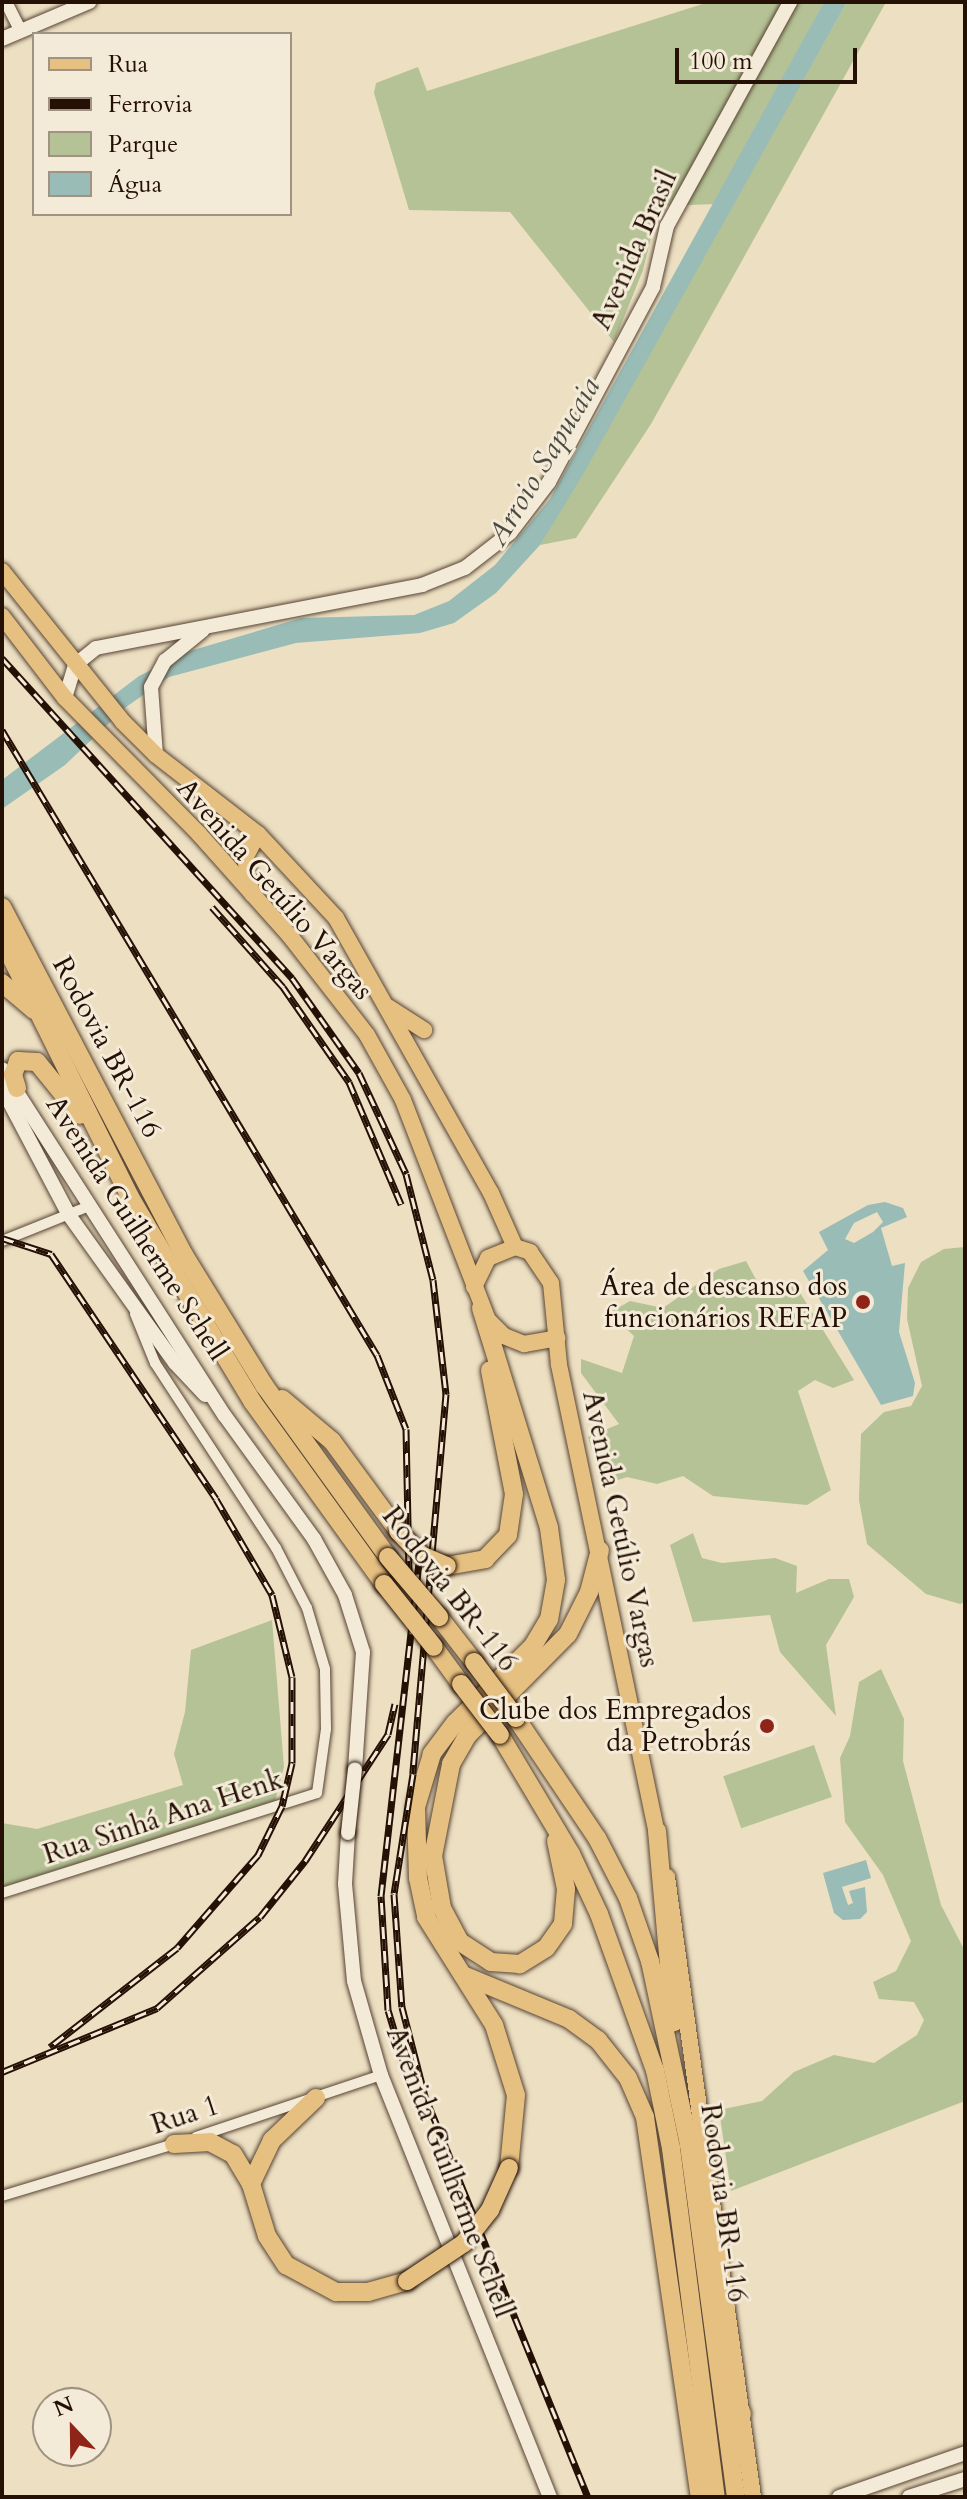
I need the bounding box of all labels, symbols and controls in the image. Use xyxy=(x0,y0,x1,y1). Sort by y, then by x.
legend xyxy=(32,32,292,216)
scale bar xyxy=(679,32,861,82)
text: 100 m xyxy=(689,45,753,78)
text: Rua xyxy=(108,48,148,81)
text: Ferrovia xyxy=(108,88,192,121)
text: Parque xyxy=(108,128,178,161)
street label: Avenida Brasil xyxy=(584,165,684,335)
text: Água xyxy=(108,168,162,201)
water label: Arroio Sapucaia xyxy=(480,371,608,553)
street label: Avenida Getúlio Vargas xyxy=(170,772,380,1006)
street label: Rodovia BR-116 xyxy=(45,951,169,1143)
street label: Avenida Guilherme Schell xyxy=(39,1089,235,1367)
place label: Área de descanso dos funcionários REFAP xyxy=(600,1269,847,1335)
marker: Área de descanso dos funcionários REFAP xyxy=(854,1293,872,1311)
street label: Avenida Getúlio Vargas xyxy=(575,1388,667,1670)
street label: Rodovia BR-116 xyxy=(375,1500,525,1678)
place label: Clube dos Empregados da Petrobrás xyxy=(479,1693,751,1759)
marker: Clube dos Empregados da Petrobrás xyxy=(758,1717,776,1735)
street label: Rua Sinhá Ana Henk xyxy=(39,1762,287,1872)
street label: Avenida Guilherme Schell xyxy=(379,2022,521,2322)
street label: Rua 1 xyxy=(147,2088,223,2142)
street label: Rodovia BR-116 xyxy=(693,2102,755,2304)
north arrow xyxy=(32,2387,112,2467)
text: N xyxy=(49,2389,78,2424)

